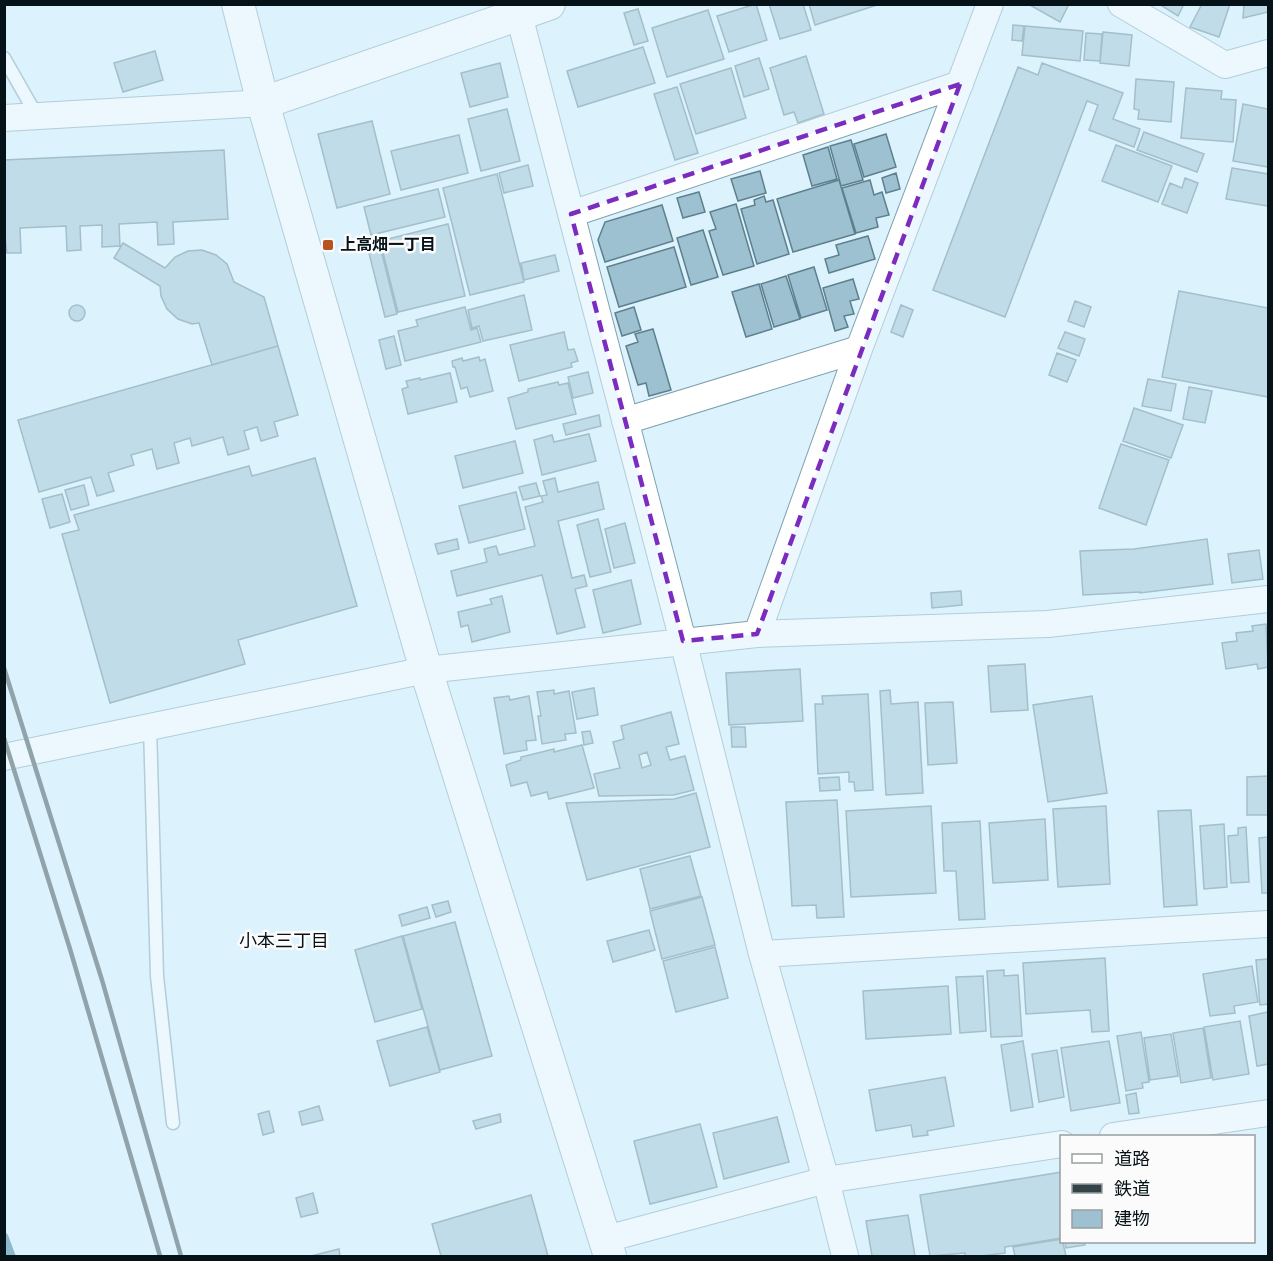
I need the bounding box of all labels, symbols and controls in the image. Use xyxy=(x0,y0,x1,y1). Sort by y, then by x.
place label: 上高畑一丁目 xyxy=(340,234,436,256)
marker: 上高畑一丁目 xyxy=(321,238,335,252)
district label: 小本三丁目 xyxy=(239,929,329,953)
legend xyxy=(1060,1135,1255,1243)
text: 道路 xyxy=(1114,1147,1150,1171)
text: 鉄道 xyxy=(1114,1177,1150,1201)
text: 建物 xyxy=(1114,1207,1150,1231)

